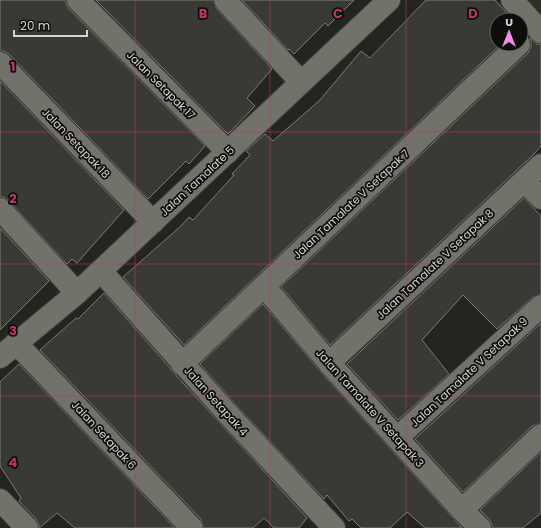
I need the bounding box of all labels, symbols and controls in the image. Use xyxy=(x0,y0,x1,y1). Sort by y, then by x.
text: B xyxy=(199,4,208,23)
text: C xyxy=(333,4,343,23)
text: D xyxy=(468,4,478,23)
scale bar xyxy=(14,12,87,38)
north arrow xyxy=(489,12,529,52)
text: U xyxy=(505,14,513,30)
text: 20 m xyxy=(20,17,50,34)
street label: Jalan Setapak 17 xyxy=(123,47,199,123)
text: 1 xyxy=(11,57,15,76)
street label: Jalan Setapak 18 xyxy=(38,104,114,182)
street label: Jalan Tamalate 5 xyxy=(156,142,238,220)
street label: Jalan Tamalate V Setapak 7 xyxy=(289,146,413,262)
text: 2 xyxy=(9,189,17,208)
street label: Jalan Tamalate V Setapak 8 xyxy=(373,205,497,323)
street label: Jalan Tamalate V Setapak 9 xyxy=(407,313,531,431)
text: 3 xyxy=(9,321,17,340)
street label: Jalan Tamalate V Setapak 3 xyxy=(312,345,428,471)
street label: Jalan Setapak 4 xyxy=(180,363,252,439)
street label: Jalan Setapak 6 xyxy=(68,397,140,473)
text: 4 xyxy=(9,453,18,472)

